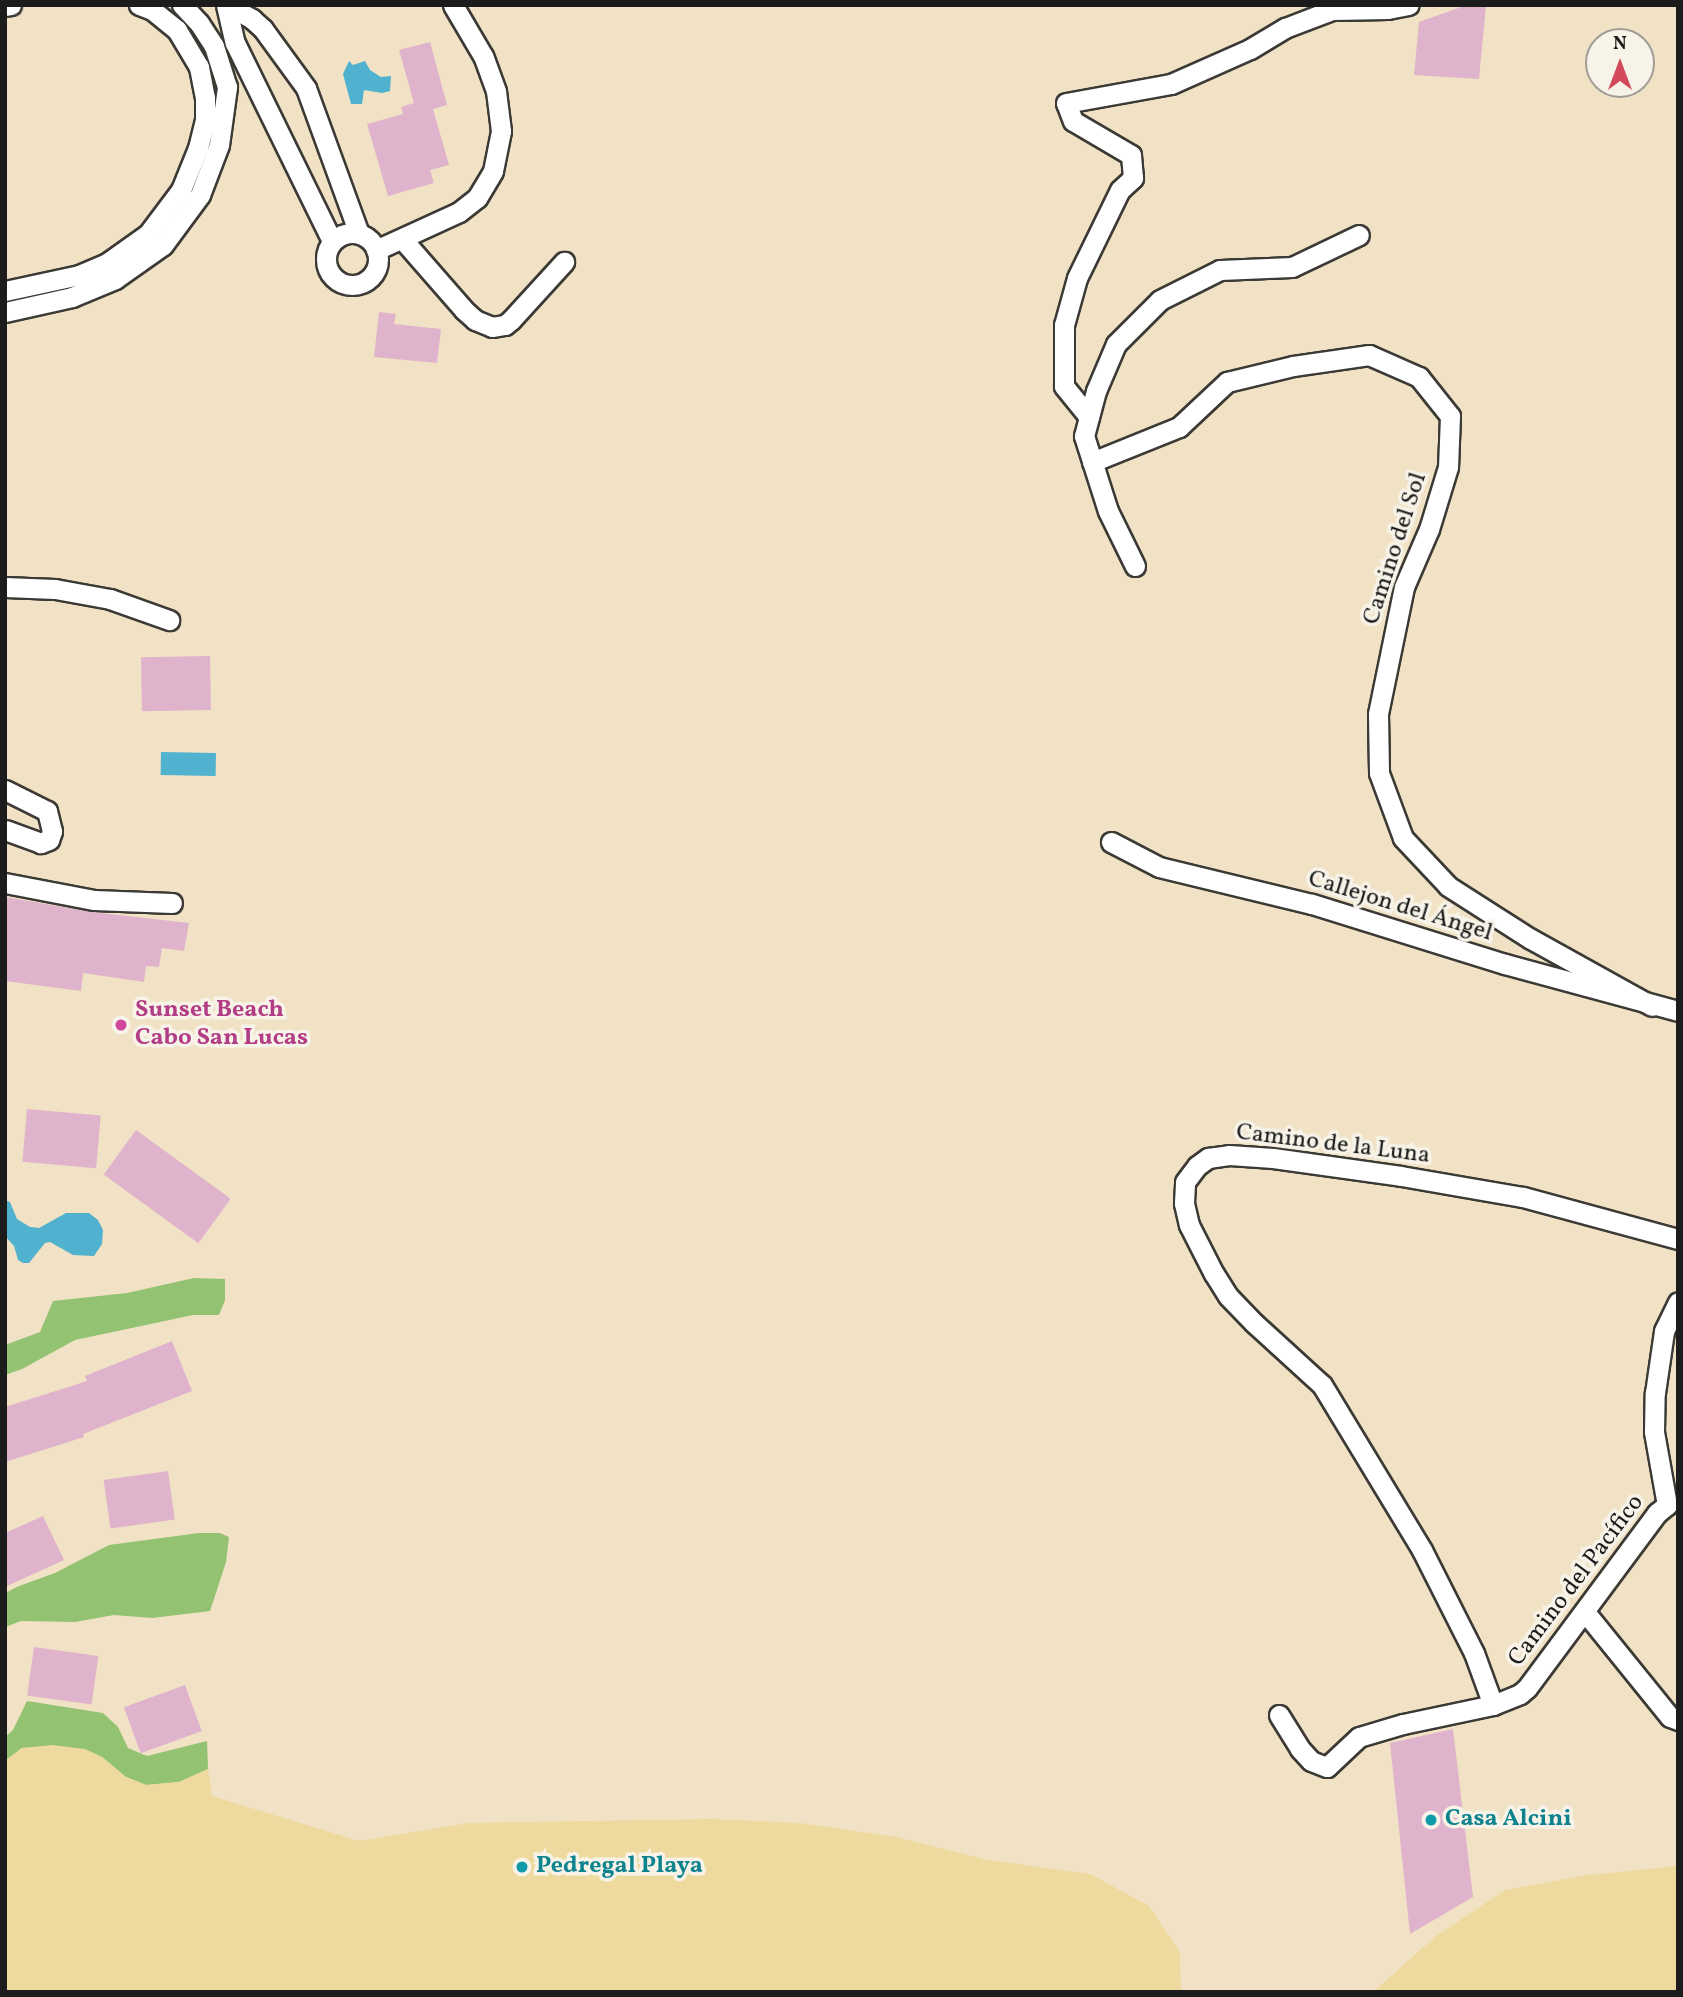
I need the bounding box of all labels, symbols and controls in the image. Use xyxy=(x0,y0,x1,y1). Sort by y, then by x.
north arrow xyxy=(1585,28,1655,98)
text: N xyxy=(1613,31,1627,57)
street label: Camino del Sol xyxy=(1358,470,1434,628)
street label: Callejon del Ángel xyxy=(1304,865,1496,949)
place label: Sunset Beach Cabo San Lucas xyxy=(135,997,308,1053)
marker: Sunset Beach Cabo San Lucas xyxy=(113,1017,129,1033)
street label: Camino de la Luna xyxy=(1235,1119,1431,1171)
street label: Camino del Pacífico xyxy=(1503,1490,1651,1672)
place label: Casa Alcini xyxy=(1445,1806,1572,1834)
marker: Casa Alcini xyxy=(1423,1812,1439,1828)
place label: Pedregal Playa xyxy=(536,1853,703,1881)
marker: Pedregal Playa xyxy=(514,1859,530,1875)

